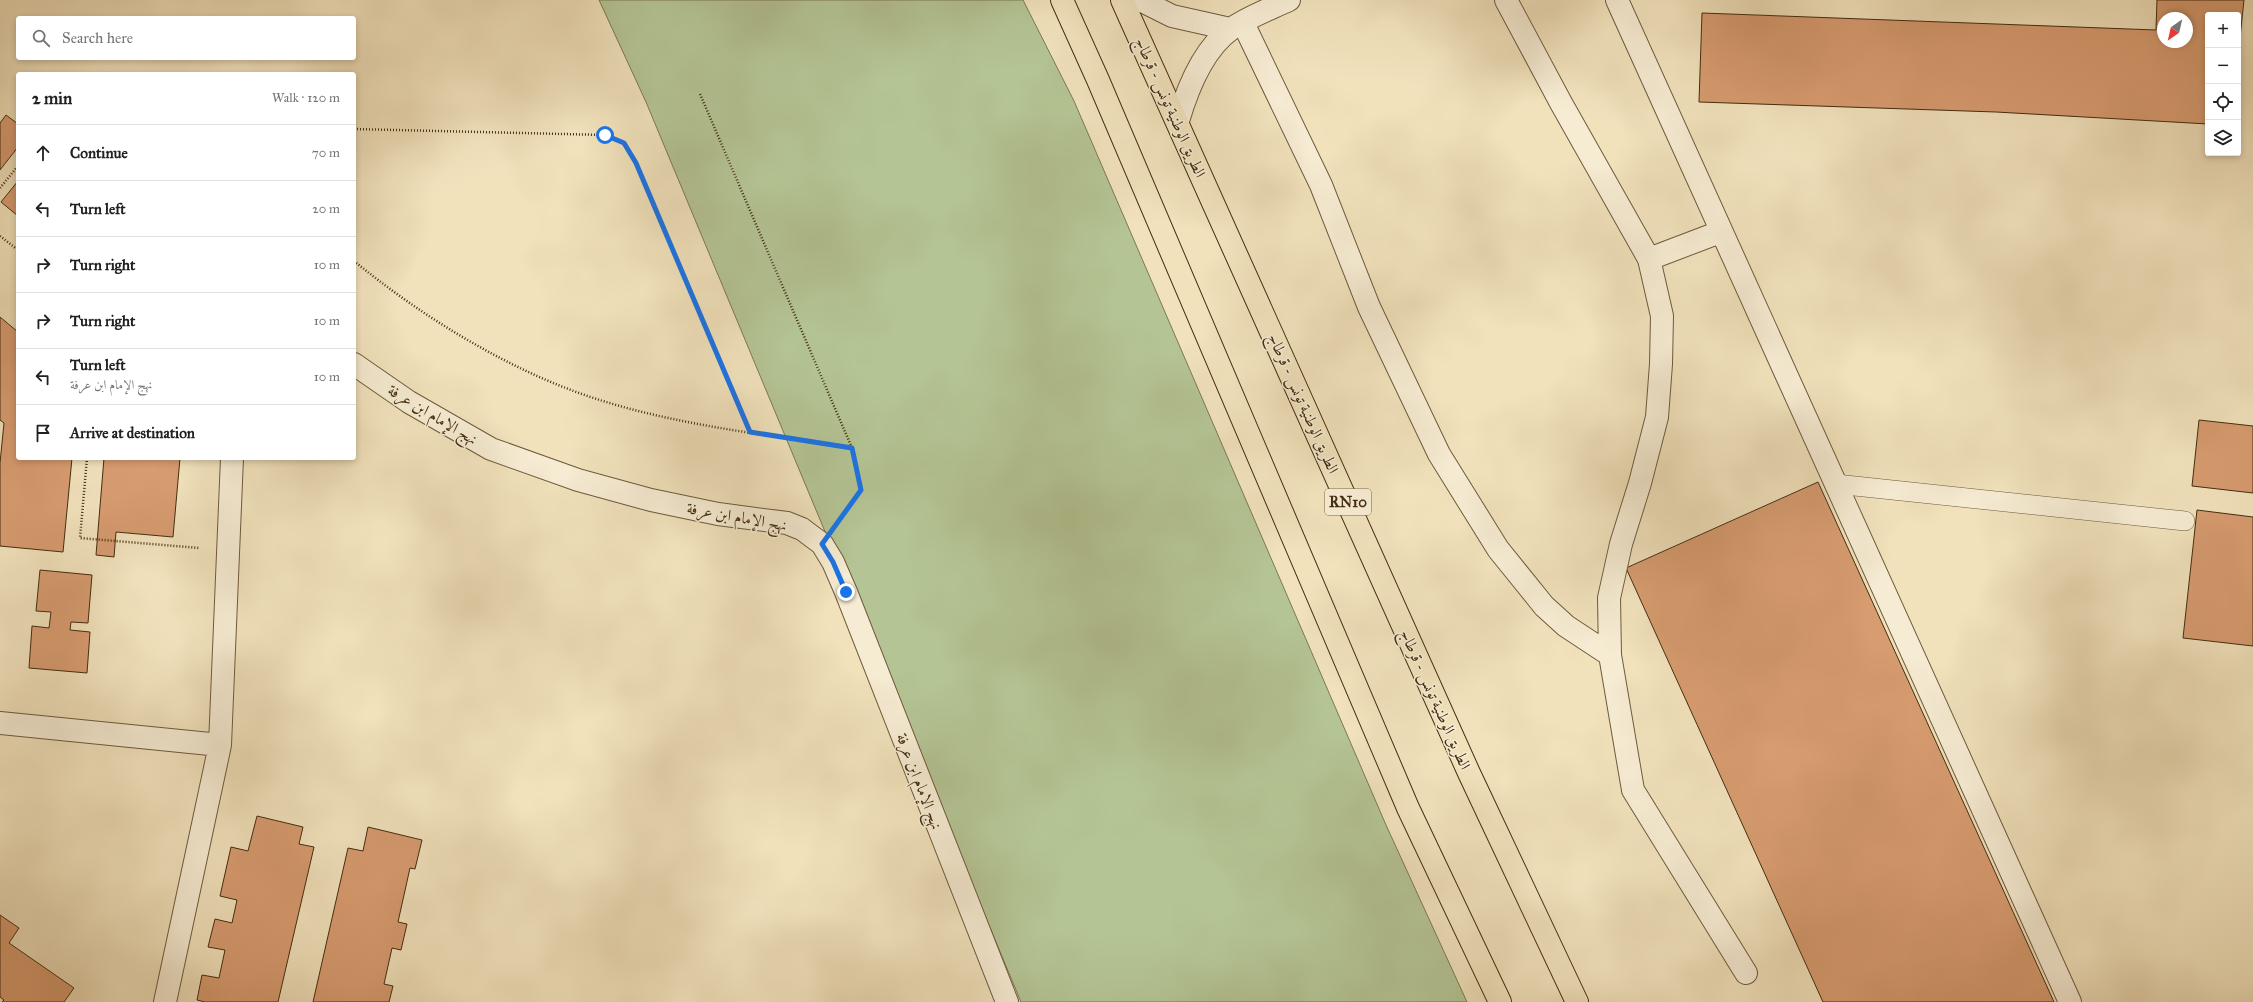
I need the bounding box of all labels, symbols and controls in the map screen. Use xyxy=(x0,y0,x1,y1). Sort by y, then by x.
north arrow xyxy=(2157,12,2193,48)
map controls xyxy=(2205,12,2241,156)
button: + xyxy=(2205,12,2241,48)
search box xyxy=(16,16,356,60)
icon: search xyxy=(30,27,52,49)
text: Search here xyxy=(62,29,133,47)
street label: الطريق الوطنية تونس - قرطاج xyxy=(1127,34,1210,182)
button: − xyxy=(2205,48,2241,84)
button: locate xyxy=(2205,84,2241,120)
text: 2 min xyxy=(32,88,72,109)
text: Walk · 120 m xyxy=(272,90,340,106)
button: layers xyxy=(2205,120,2241,156)
route start xyxy=(596,126,614,144)
icon: ahead xyxy=(32,142,54,164)
text: Continue xyxy=(70,144,128,162)
text: 70 m xyxy=(312,145,340,161)
icon: left xyxy=(32,198,54,220)
text: Turn left xyxy=(70,200,126,218)
text: 20 m xyxy=(312,201,340,217)
icon: right xyxy=(32,254,54,276)
text: Turn right xyxy=(70,256,135,274)
text: 10 m xyxy=(314,257,340,273)
icon: right xyxy=(32,310,54,332)
text: Turn right xyxy=(70,312,135,330)
text: 10 m xyxy=(314,313,340,329)
street label: الطريق الوطنية تونس - قرطاج xyxy=(1260,330,1343,478)
text: Turn left xyxy=(70,356,126,374)
icon: left xyxy=(32,366,54,388)
text: 10 m xyxy=(314,369,340,385)
text: نهج الإمام ابن عرفة xyxy=(70,377,152,393)
street label: نهج الإمام ابن عرفة xyxy=(382,380,481,453)
icon: arrive xyxy=(32,422,54,444)
text: Arrive at destination xyxy=(70,424,195,442)
road number: RN10 xyxy=(1325,489,1371,515)
street label: نهج الإمام ابن عرفة xyxy=(685,498,788,540)
route end xyxy=(837,583,855,601)
street label: الطريق الوطنية تونس - قرطاج xyxy=(1392,626,1475,774)
street label: نهج الإمام ابن عرفة xyxy=(888,730,947,834)

